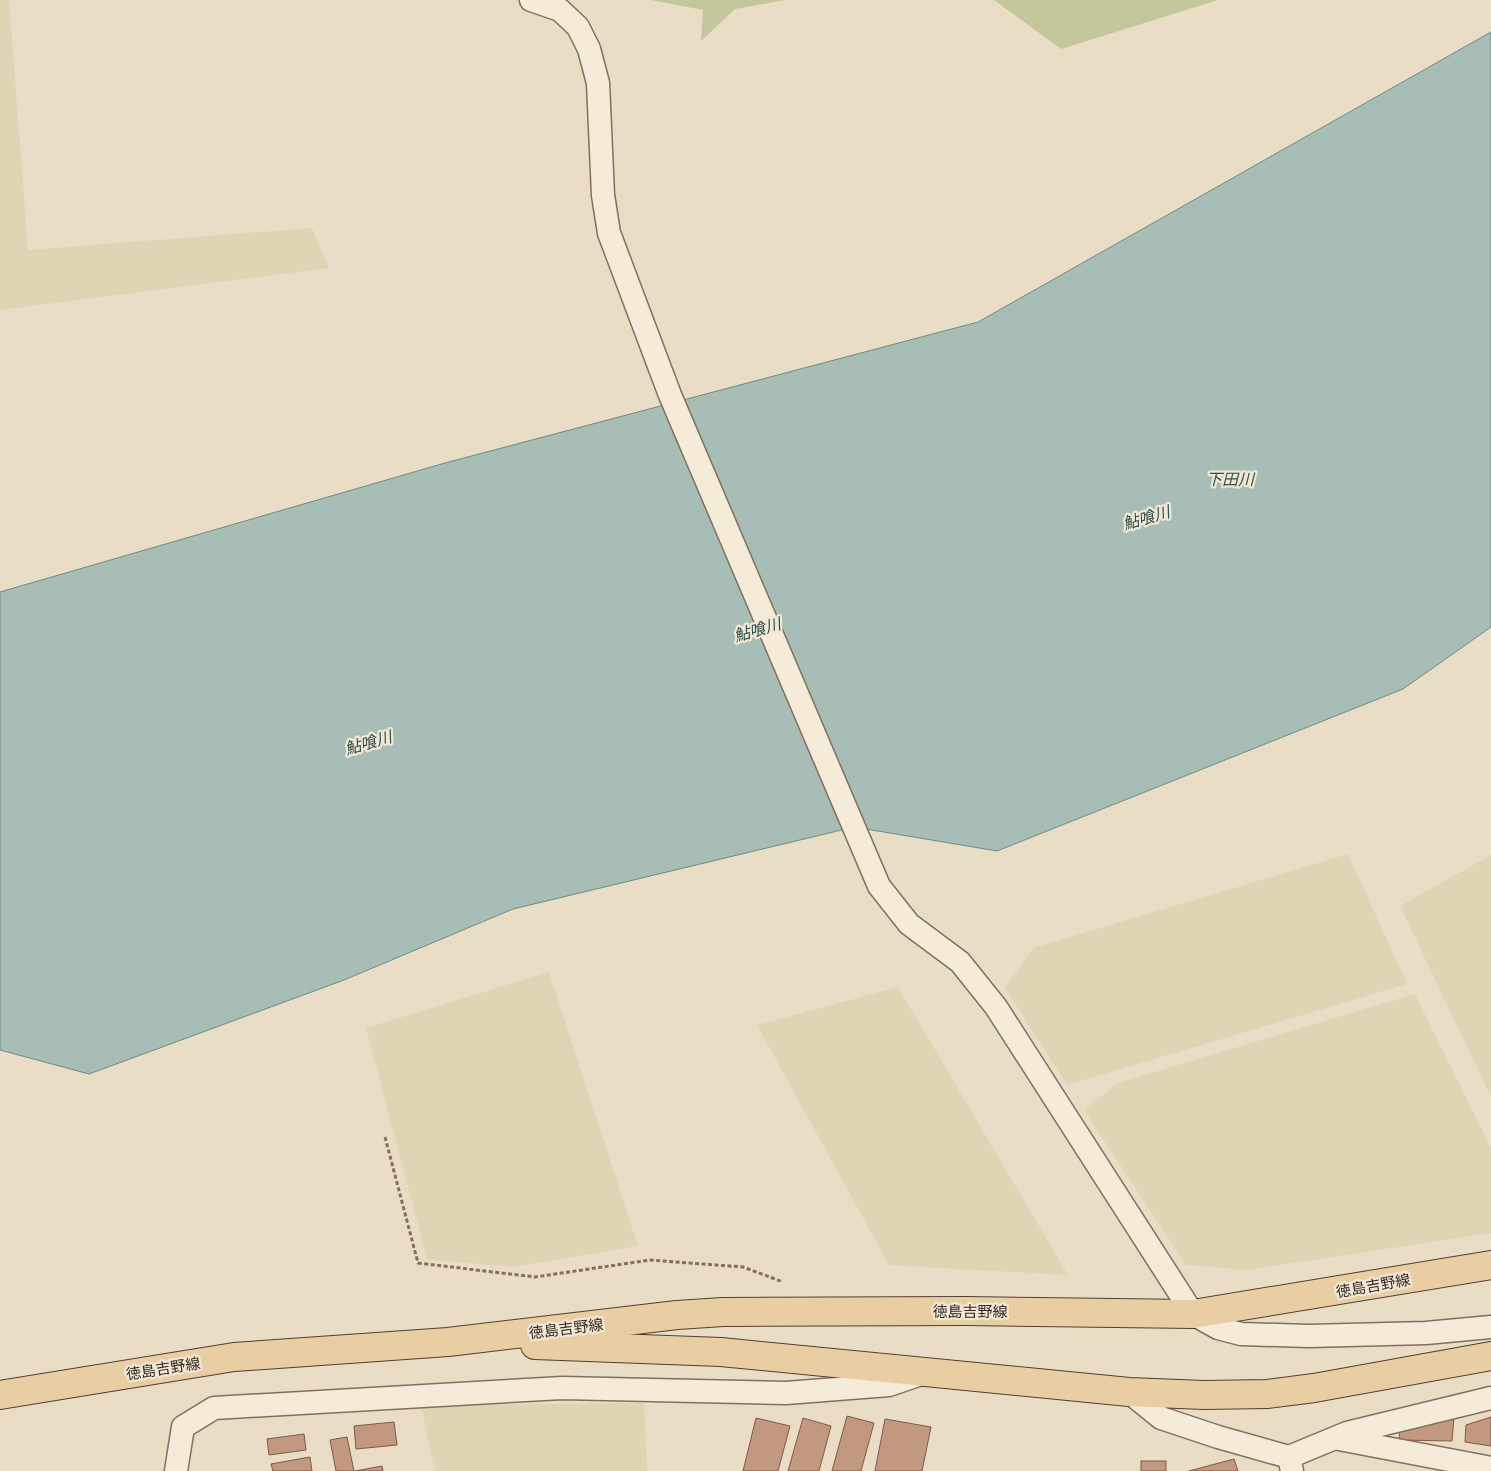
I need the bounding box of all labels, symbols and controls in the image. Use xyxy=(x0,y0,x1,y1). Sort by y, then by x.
water label: 下田川 xyxy=(1206,468,1256,489)
water label: 鮎喰川 xyxy=(1120,500,1174,534)
water label: 鮎喰川 xyxy=(731,612,785,646)
water label: 鮎喰川 xyxy=(342,725,396,759)
street label: 徳島吉野線 xyxy=(1334,1269,1412,1301)
street label: 徳島吉野線 xyxy=(932,1301,1008,1321)
street label: 徳島吉野線 xyxy=(528,1314,604,1342)
street label: 徳島吉野線 xyxy=(124,1352,202,1384)

